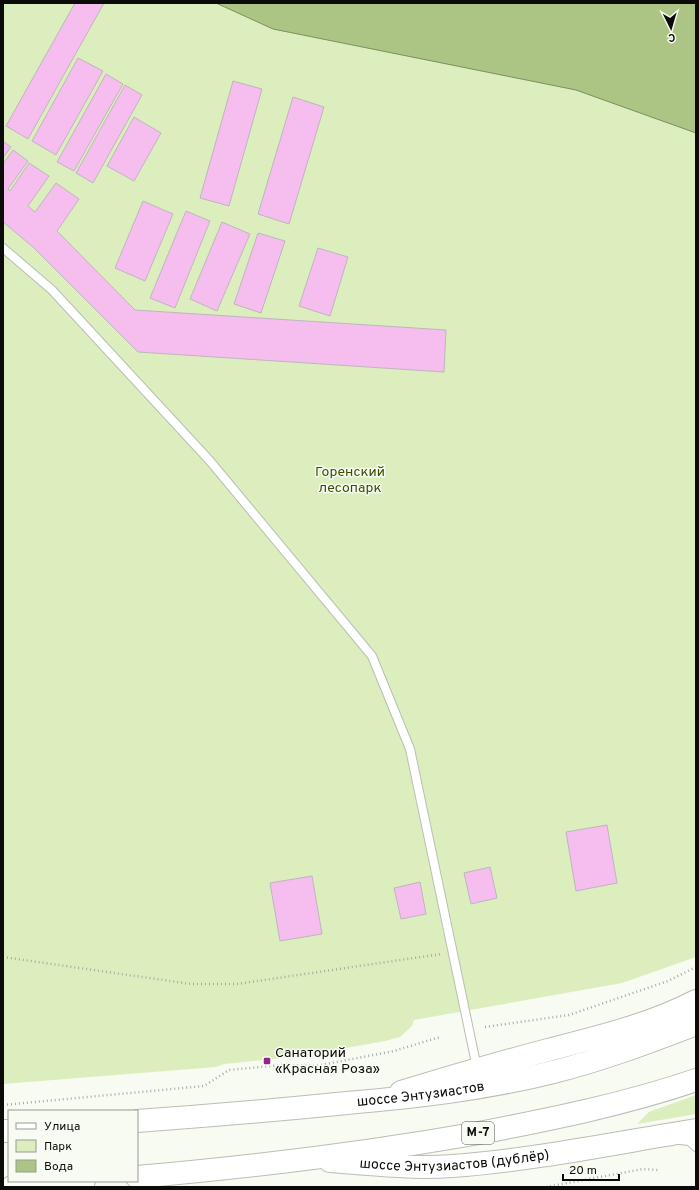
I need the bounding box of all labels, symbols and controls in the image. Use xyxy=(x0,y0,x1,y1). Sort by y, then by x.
north arrow xyxy=(651,8,691,48)
text: С xyxy=(668,30,676,44)
park label: Горенский лесопарк xyxy=(315,464,385,497)
place label: Санаторий «Красная Роза» xyxy=(275,1045,380,1078)
marker: Санаторий «Красная Роза» xyxy=(262,1056,272,1066)
street label: шоссе Энтузиастов xyxy=(356,1078,486,1111)
legend xyxy=(8,1110,138,1182)
text: Улица xyxy=(44,1119,80,1135)
road number: М-7 xyxy=(462,1122,494,1144)
text: Парк xyxy=(44,1139,72,1155)
street label: шоссе Энтузиастов (дублёр) xyxy=(359,1146,550,1175)
scale bar xyxy=(563,1156,619,1182)
text: Вода xyxy=(44,1159,73,1175)
text: 20 m xyxy=(569,1163,597,1179)

